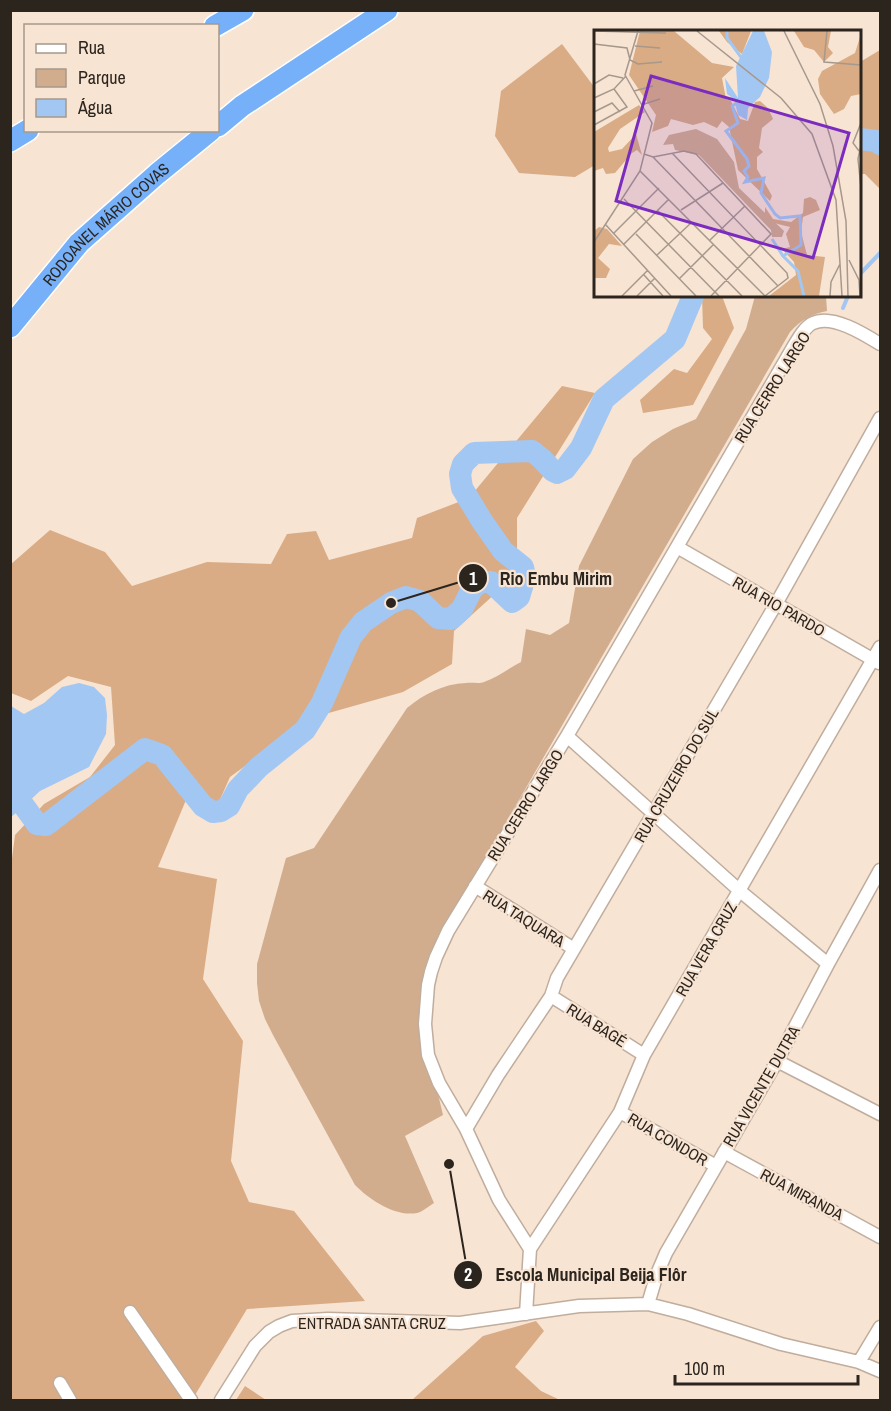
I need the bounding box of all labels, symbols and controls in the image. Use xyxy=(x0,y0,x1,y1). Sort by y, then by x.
legend xyxy=(24,24,219,132)
inset map xyxy=(594,30,861,297)
text: Rua xyxy=(78,35,105,60)
text: Parque xyxy=(78,65,126,90)
text: Água xyxy=(77,95,112,120)
street label: RODOANEL MÁRIO COVAS xyxy=(37,157,174,290)
street label: RUA CERRO LARGO xyxy=(729,327,815,447)
callout: Rio Embu Mirim xyxy=(458,560,625,596)
text: 1 xyxy=(469,566,478,591)
text: Rio Embu Mirim xyxy=(500,566,612,591)
street label: RUA RIO PARDO xyxy=(729,571,829,641)
street label: RUA CRUZEIRO DO SUL xyxy=(629,703,724,846)
street label: RUA CERRO LARGO xyxy=(482,745,568,865)
street label: RUA TAQUARA xyxy=(479,884,569,952)
street label: RUA VERA CRUZ xyxy=(670,898,742,1000)
street label: RUA BAGÉ xyxy=(563,998,631,1052)
street label: RUA VICENTE DUTRA xyxy=(717,1021,805,1151)
street label: RUA CONDOR xyxy=(624,1107,712,1171)
street label: RUA MIRANDA xyxy=(757,1163,848,1225)
callout: Escola Municipal Beija Flôr xyxy=(453,1257,698,1293)
text: 2 xyxy=(464,1262,472,1287)
text: Escola Municipal Beija Flôr xyxy=(495,1262,687,1287)
street label: ENTRADA SANTA CRUZ xyxy=(298,1312,446,1334)
scale bar xyxy=(675,1348,858,1386)
text: 100 m xyxy=(684,1356,725,1381)

